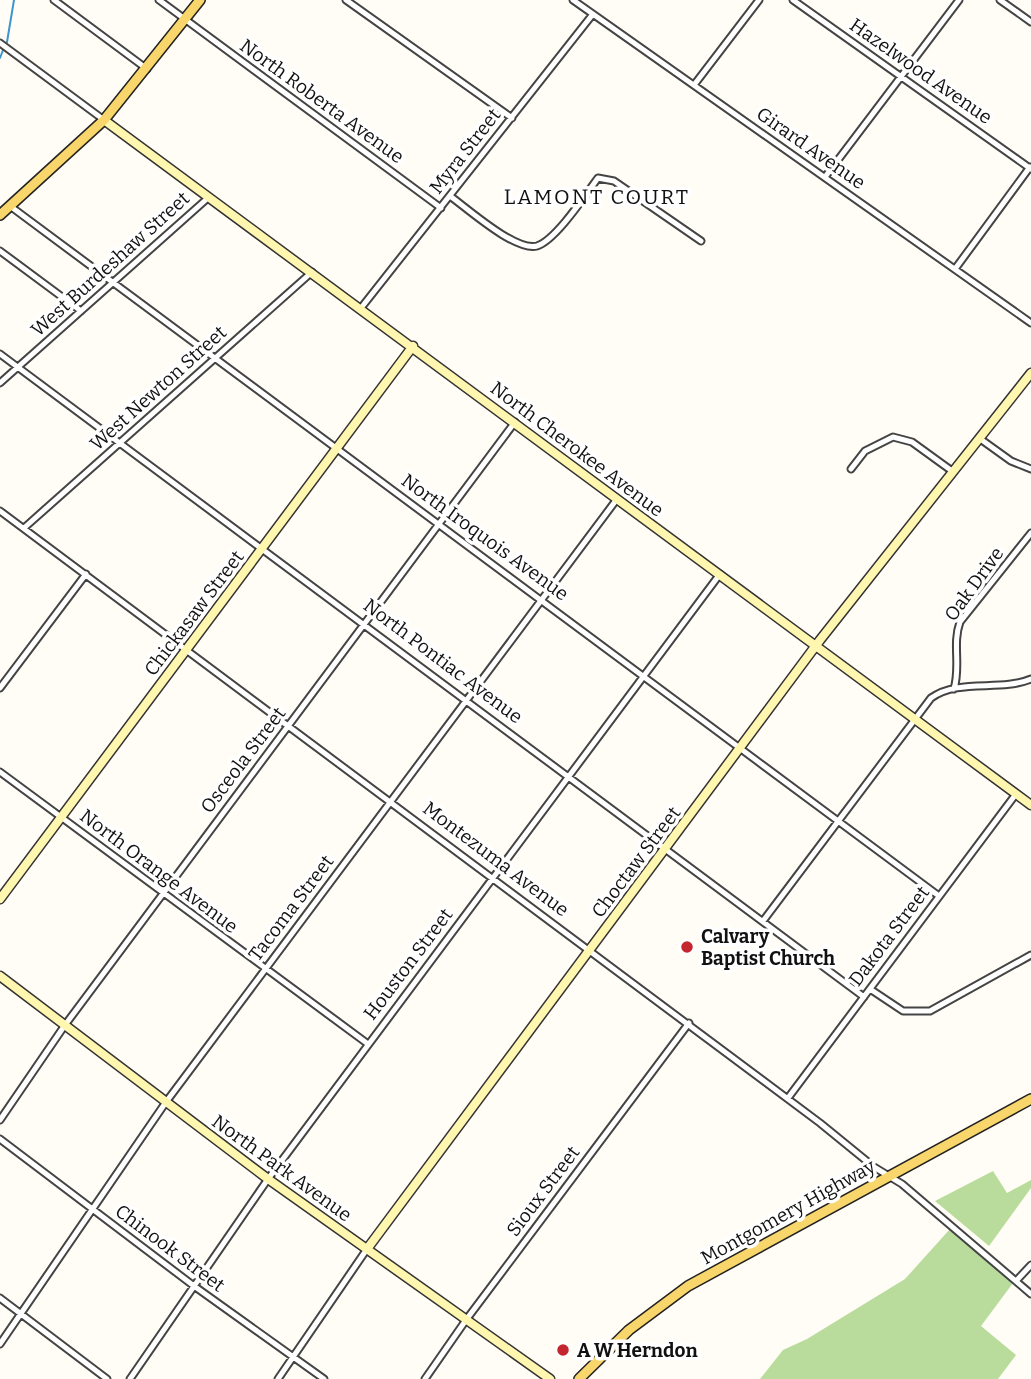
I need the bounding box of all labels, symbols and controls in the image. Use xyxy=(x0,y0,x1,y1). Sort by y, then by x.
street label: Hazelwood Avenue xyxy=(845,13,997,129)
street label: North Roberta Avenue xyxy=(236,34,408,168)
street label: Girard Avenue xyxy=(752,102,870,194)
street label: Myra Street xyxy=(425,104,506,198)
district label: LAMONT COURT xyxy=(504,184,690,210)
street label: West Burdeshaw Street xyxy=(26,187,194,341)
street label: West Newton Street xyxy=(85,321,231,455)
street label: North Cherokee Avenue xyxy=(486,376,668,522)
street label: North Iroquois Avenue xyxy=(397,469,573,605)
street label: Oak Drive xyxy=(940,543,1008,625)
street label: Chickasaw Street xyxy=(139,546,249,680)
street label: North Pontiac Avenue xyxy=(359,594,527,728)
street label: Osceola Street xyxy=(196,702,290,818)
street label: Montezuma Avenue xyxy=(419,797,573,921)
street label: Choctaw Street xyxy=(587,802,685,922)
street label: North Orange Avenue xyxy=(75,804,243,938)
street label: Tacoma Street xyxy=(244,850,338,966)
street label: Dakota Street xyxy=(844,881,934,991)
street label: Houston Street xyxy=(359,904,457,1024)
place label: Calvary Baptist Church xyxy=(701,925,835,970)
marker: Calvary Baptist Church xyxy=(679,939,695,955)
street label: North Park Avenue xyxy=(208,1110,356,1226)
street label: Sioux Street xyxy=(502,1141,584,1241)
street label: Montgomery Highway xyxy=(697,1154,880,1269)
street label: Chinook Street xyxy=(111,1199,229,1297)
place label: A W Herndon xyxy=(577,1339,698,1362)
marker: A W Herndon xyxy=(555,1342,571,1358)

